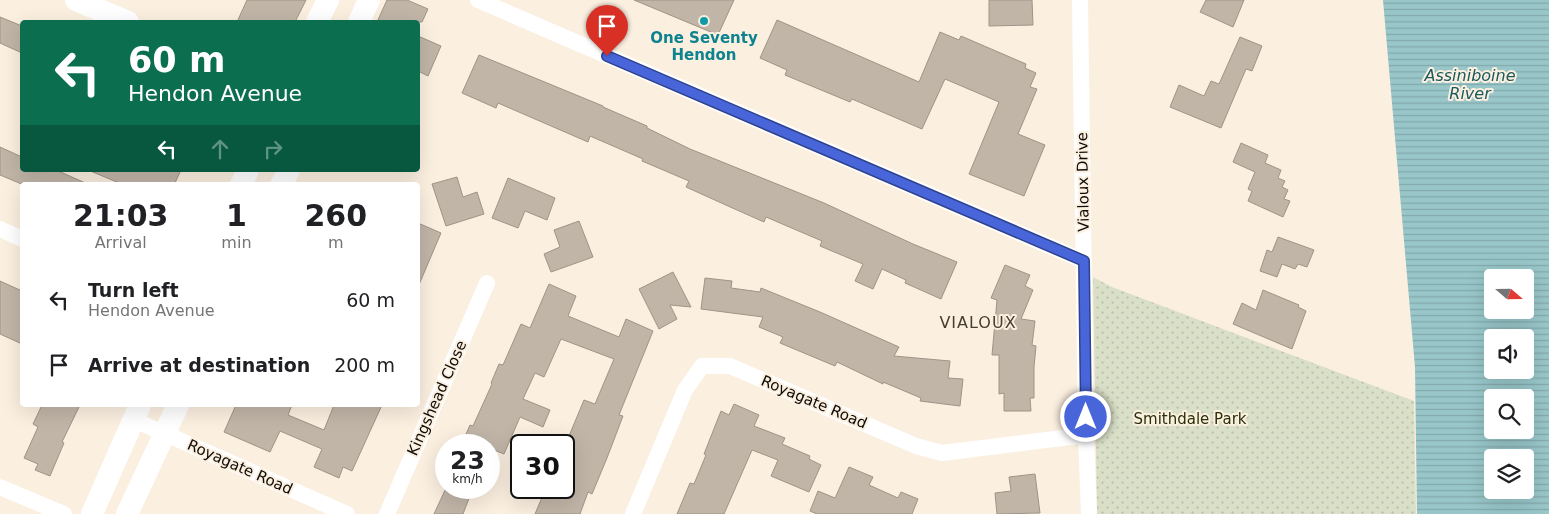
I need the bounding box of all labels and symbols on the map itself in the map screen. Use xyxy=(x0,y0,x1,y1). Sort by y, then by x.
pin xyxy=(586,5,628,56)
marker: One Seventy Hendon xyxy=(698,15,710,27)
place label: One Seventy Hendon xyxy=(650,29,758,64)
water label: Assiniboine River xyxy=(1423,66,1516,103)
street label: Vialoux Drive xyxy=(1073,132,1093,232)
north arrow xyxy=(1484,269,1534,319)
district label: VIALOUX xyxy=(939,313,1017,332)
street label: Kingshead Close xyxy=(404,338,470,458)
street label: Royagate Road xyxy=(758,372,870,432)
position arrow xyxy=(1059,390,1111,442)
park label: Smithdale Park xyxy=(1134,410,1247,428)
speed limit sign: 30 xyxy=(510,434,575,499)
street label: Royagate Road xyxy=(185,436,295,498)

